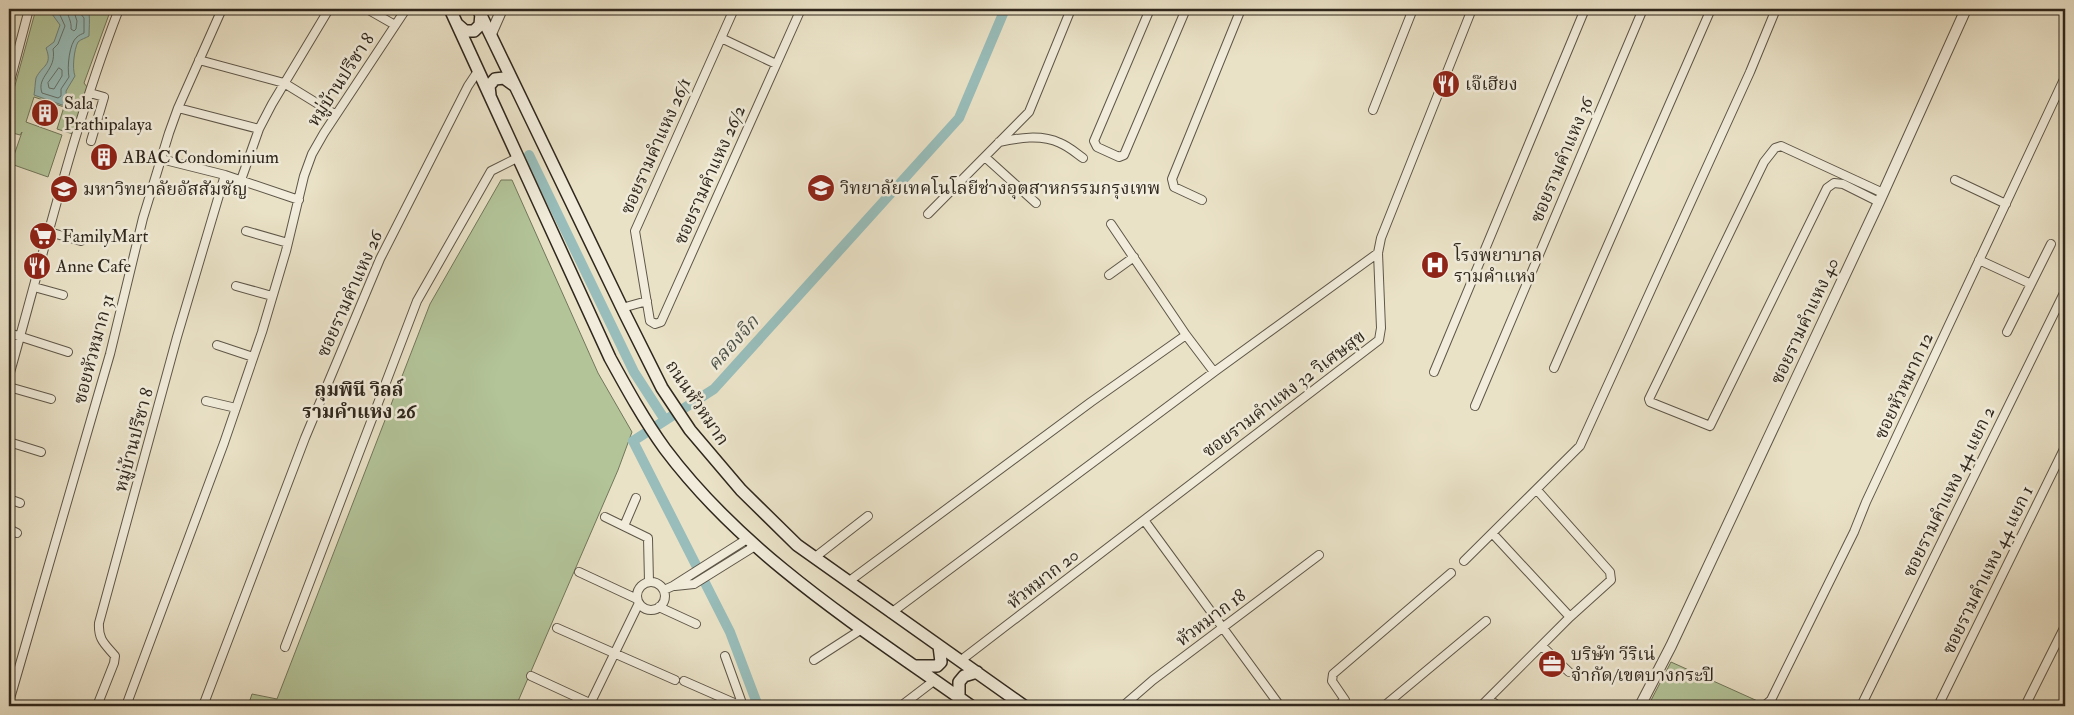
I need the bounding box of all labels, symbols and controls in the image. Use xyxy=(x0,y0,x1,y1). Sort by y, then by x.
street label: หมู่บ้านปรีชา 8 xyxy=(302,29,380,131)
restaurant icon: เจ๊เฮียง xyxy=(1431,69,1461,99)
place label: เจ๊เฮียง xyxy=(1465,73,1518,96)
street label: ซอยรามคำแหง 26/1 xyxy=(616,74,696,218)
place label: Sala Prathipalaya xyxy=(64,92,153,136)
street label: ซอยรามคำแหง 36 xyxy=(1525,93,1599,226)
building icon: Sala Prathipalaya xyxy=(30,98,60,128)
street label: ซอยรามคำแหง 26/2 xyxy=(669,102,751,248)
building icon: ABAC Condominium xyxy=(89,142,119,172)
place label: ABAC Condominium xyxy=(122,146,279,169)
school or university icon: วิทยาลัยเทคโนโลยีช่างอุตสาหกรรมกรุงเทพ xyxy=(806,173,836,203)
school or university icon: มหาวิทยาลัยอัสสัมชัญ xyxy=(49,174,79,204)
place label: วิทยาลัยเทคโนโลยีช่างอุตสาหกรรมกรุงเทพ xyxy=(840,175,1160,200)
place label: มหาวิทยาลัยอัสสัมชัญ xyxy=(83,178,248,201)
supermarket icon: FamilyMart xyxy=(28,221,58,251)
place label: FamilyMart xyxy=(62,225,148,248)
street label: ซอยรามคำแหง 26 xyxy=(312,226,389,361)
place label: โรงพยาบาล รามคำแหง xyxy=(1453,242,1542,288)
hospital icon: โรงพยาบาล รามคำแหง xyxy=(1420,250,1450,280)
restaurant icon: Anne Cafe xyxy=(22,251,52,281)
street label: ซอยรามคำแหง 40 xyxy=(1766,254,1844,388)
place label: Anne Cafe xyxy=(55,255,132,278)
street label: ซอยหัวหมาก 31 xyxy=(68,292,120,406)
water label: คลองจิก xyxy=(702,309,765,376)
street label: ซอยรามคำแหง 32 วิเศษสุข xyxy=(1198,325,1370,463)
street label: ซอยหัวหมาก 12 xyxy=(1869,329,1939,443)
street label: ถนนหัวหมาก xyxy=(660,356,734,450)
district label: ลุมพินี วิลล์ รามคำแหง 26 xyxy=(302,378,417,424)
street label: หมู่บ้านปรีชา 8 xyxy=(109,385,159,495)
street label: ซอยรามคำแหง 44 แยก 2 xyxy=(1898,403,2000,581)
street label: ซอยรามคำแหง 44 แยก 1 xyxy=(1937,482,2039,658)
street label: หัวหมาก 20 xyxy=(1002,544,1084,614)
street label: หัวหมาก 18 xyxy=(1171,584,1251,652)
place label: บริษัท วีริเน่ จำกัด/เขตบางกระปิ xyxy=(1571,643,1714,687)
office icon: บริษัท วีริเน่ จำกัด/เขตบางกระปิ xyxy=(1537,649,1567,679)

